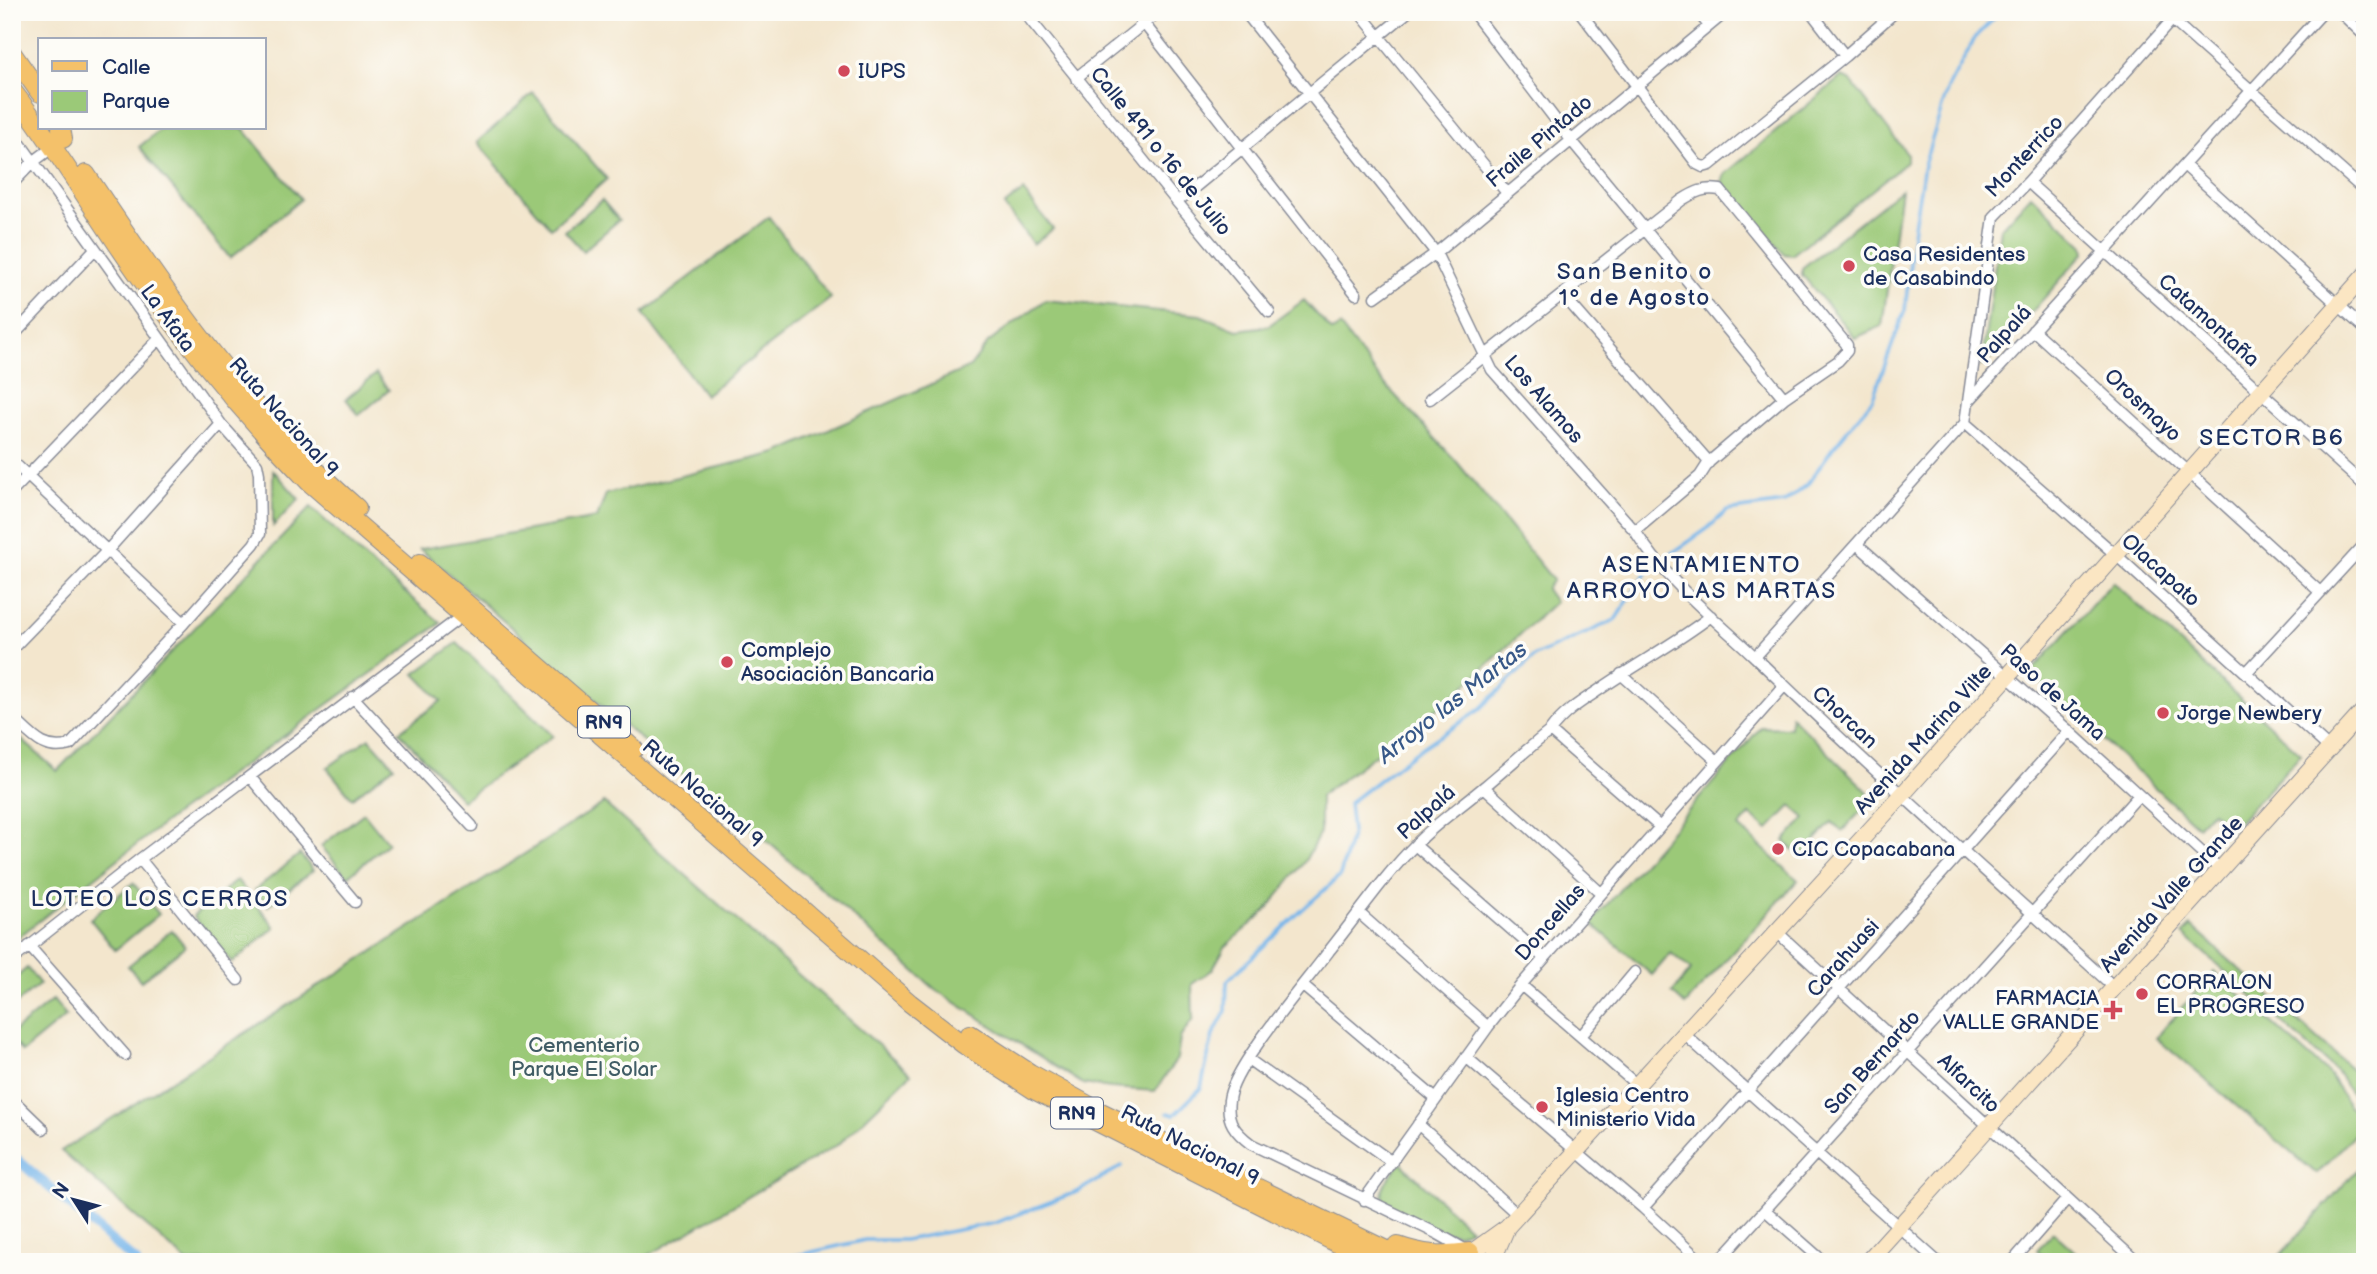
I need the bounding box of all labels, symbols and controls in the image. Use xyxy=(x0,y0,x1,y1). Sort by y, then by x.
legend xyxy=(38,38,266,130)
text: Calle xyxy=(102,55,151,80)
place label: IUPS xyxy=(858,59,906,84)
street label: Calle 491 o 16 de Julio xyxy=(1085,62,1237,241)
marker: IUPS xyxy=(836,63,852,79)
text: Parque xyxy=(102,89,170,114)
street label: Fraile Pintado xyxy=(1481,90,1597,193)
street label: Monterrico xyxy=(1980,110,2069,203)
place label: Casa Residentes de Casabindo xyxy=(1863,242,2025,291)
district label: San Benito o 1º de Agosto xyxy=(1557,258,1713,312)
marker: Casa Residentes de Casabindo xyxy=(1841,258,1857,274)
street label: Catamontaña xyxy=(2153,269,2264,372)
street label: La Afata xyxy=(135,280,200,357)
street label: Palpalá xyxy=(1972,300,2037,368)
street label: Los Alamos xyxy=(1499,350,1589,448)
street label: Ruta Nacional 9 xyxy=(224,353,344,482)
street label: Orosmayo xyxy=(2099,364,2186,447)
district label: SECTOR B6 xyxy=(2199,424,2345,452)
street label: Olacapato xyxy=(2116,529,2205,612)
district label: ASENTAMIENTO ARROYO LAS MARTAS xyxy=(1567,551,1837,605)
water label: Arroyo las Martas xyxy=(1371,635,1533,770)
place label: Complejo Asociación Bancaria xyxy=(741,638,934,687)
street label: Paso de Jama xyxy=(1995,639,2110,746)
marker: Complejo Asociación Bancaria xyxy=(719,654,735,670)
street label: Avenida Marina Vilte xyxy=(1849,659,1997,819)
street label: Chorcan xyxy=(1807,681,1883,754)
place label: Jorge Newbery xyxy=(2177,701,2322,726)
marker: Jorge Newbery xyxy=(2155,705,2171,721)
road number: RN9 xyxy=(578,706,630,737)
street label: Ruta Nacional 9 xyxy=(637,734,768,853)
street label: Palpalá xyxy=(1392,780,1460,845)
street label: Avenida Valle Grande xyxy=(2095,811,2248,978)
place label: CIC Copacabana xyxy=(1792,837,1955,862)
marker: CIC Copacabana xyxy=(1770,841,1786,857)
street label: Doncellas xyxy=(1510,879,1591,966)
district label: LOTEO LOS CERROS xyxy=(30,885,290,913)
street label: Carahuasi xyxy=(1802,914,1885,1002)
place label: CORRALON EL PROGRESO xyxy=(2156,970,2305,1019)
place label: FARMACIA VALLE GRANDE xyxy=(1943,986,2099,1035)
marker: CORRALON EL PROGRESO xyxy=(2134,986,2150,1002)
marker: FARMACIA VALLE GRANDE xyxy=(2105,1002,2121,1018)
street label: San Bernardo xyxy=(1819,1005,1926,1120)
park label: Cementerio Parque El Solar xyxy=(511,1033,657,1082)
street label: Alfarcito xyxy=(1932,1048,2005,1118)
place label: Iglesia Centro Ministerio Vida xyxy=(1556,1083,1696,1132)
road number: RN9 xyxy=(1051,1098,1103,1128)
marker: Iglesia Centro Ministerio Vida xyxy=(1534,1099,1550,1115)
street label: Ruta Nacional 9 xyxy=(1116,1100,1263,1191)
north arrow xyxy=(38,1166,108,1236)
text: N xyxy=(48,1178,75,1203)

